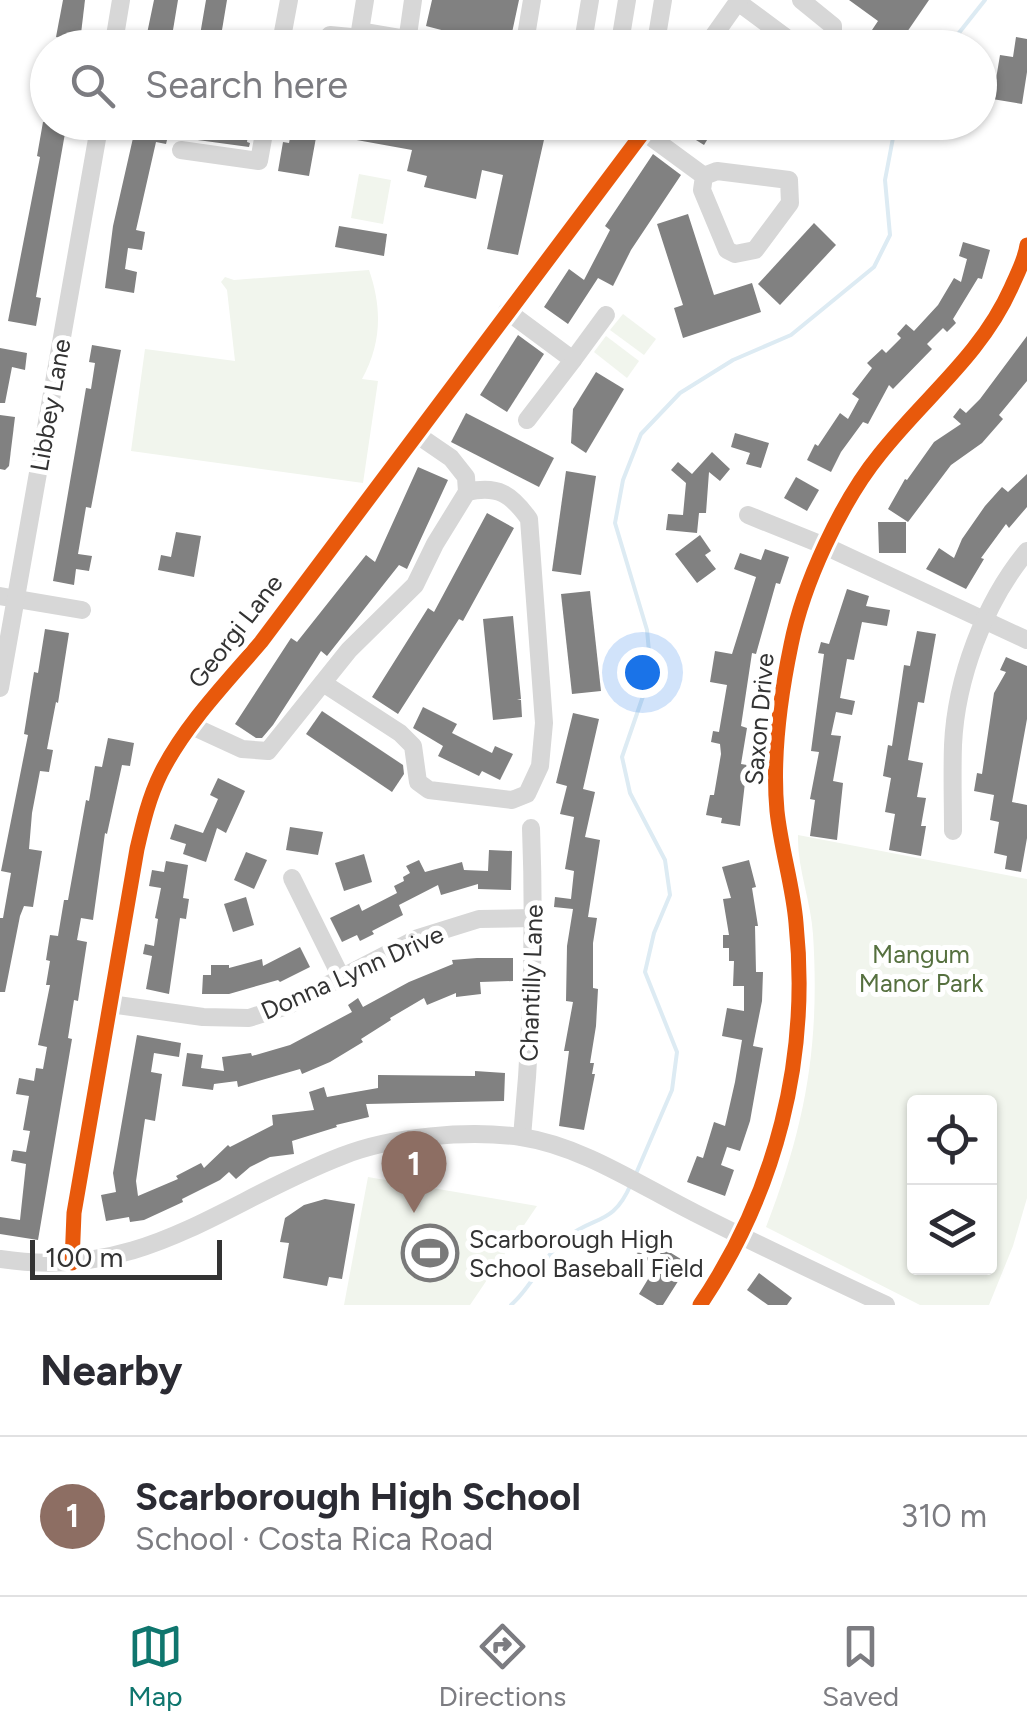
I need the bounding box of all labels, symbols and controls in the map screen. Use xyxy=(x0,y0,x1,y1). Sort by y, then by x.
search box xyxy=(30,30,997,140)
icon: search xyxy=(65,58,120,113)
text: Search here xyxy=(145,62,348,108)
street label: Libbey Lane xyxy=(24,336,76,474)
street label: Georgi Lane xyxy=(181,568,289,694)
your location xyxy=(617,647,668,698)
street label: Saxon Drive xyxy=(738,652,780,786)
street label: Chantilly Lane xyxy=(513,904,549,1062)
street label: Donna Lynn Drive xyxy=(256,918,448,1026)
park label: Mangum Manor Park xyxy=(859,939,984,998)
map controls xyxy=(907,1095,997,1275)
button: locate xyxy=(907,1095,997,1185)
pin: 1 xyxy=(382,1130,446,1213)
button: layers xyxy=(907,1185,997,1275)
sports icon: Scarborough High School Baseball Field xyxy=(400,1223,460,1283)
place label: Scarborough High School Baseball Field xyxy=(469,1224,704,1283)
scale bar xyxy=(30,1235,222,1280)
text: 100 m xyxy=(45,1240,123,1274)
text: Nearby xyxy=(40,1345,182,1396)
text: Scarborough High School xyxy=(135,1474,581,1520)
text: 1 xyxy=(66,1497,79,1535)
text: 310 m xyxy=(901,1497,987,1535)
text: School · Costa Rica Road xyxy=(135,1520,493,1558)
tab: Map xyxy=(128,1619,183,1713)
tab: Directions xyxy=(439,1619,566,1713)
tab: Saved xyxy=(822,1619,899,1713)

